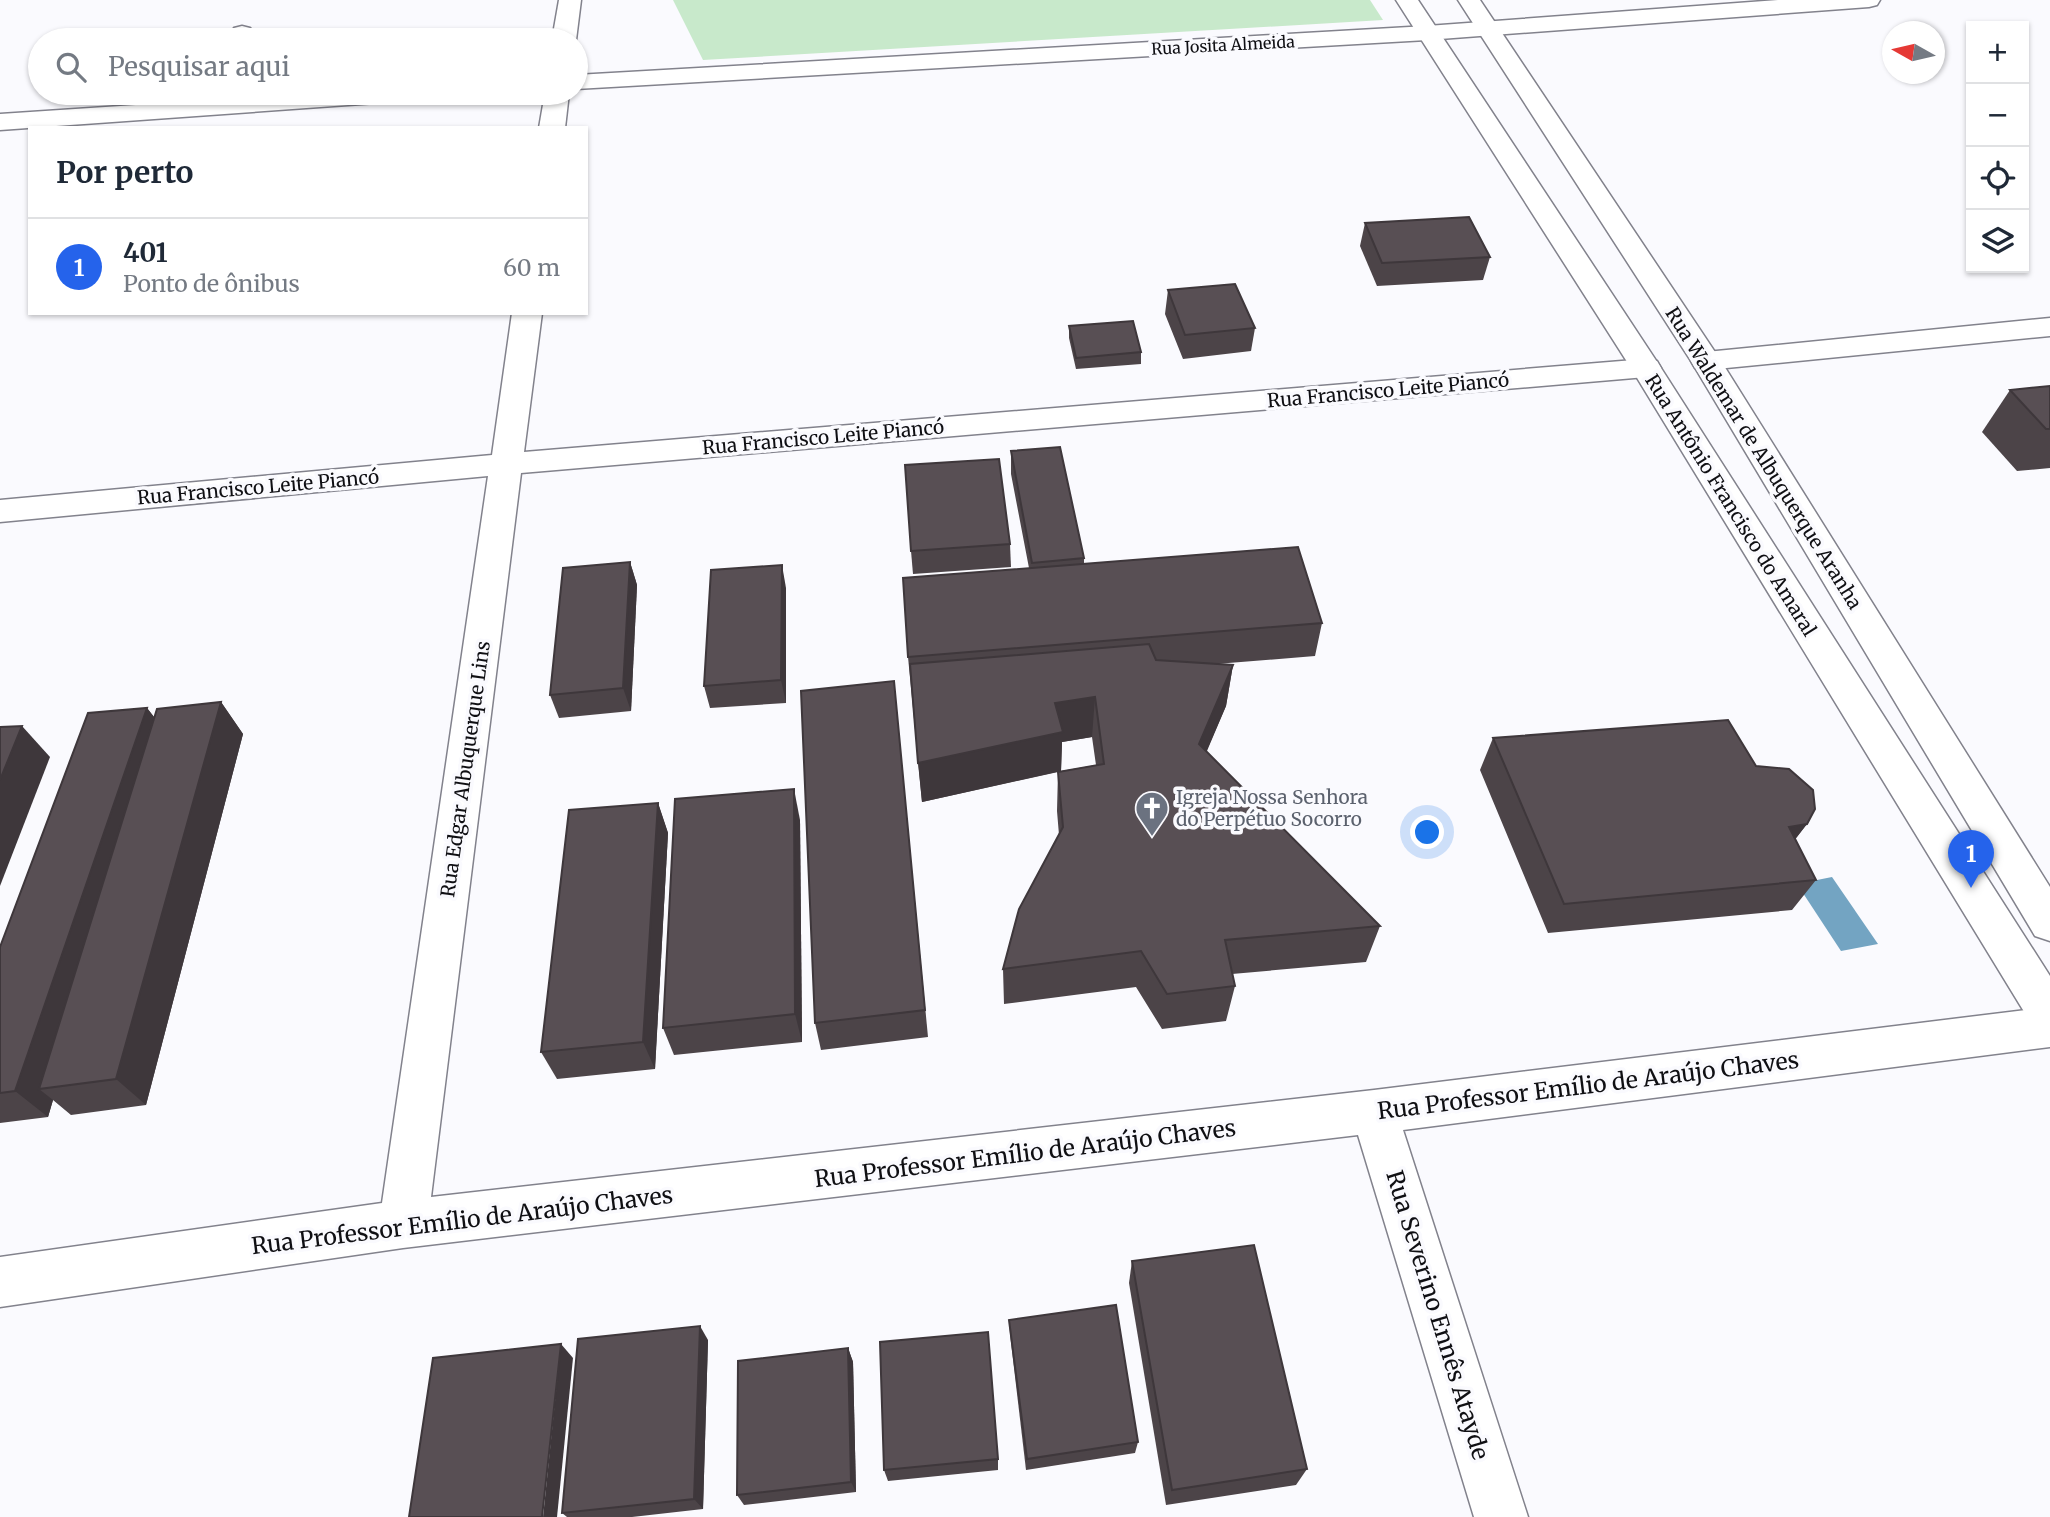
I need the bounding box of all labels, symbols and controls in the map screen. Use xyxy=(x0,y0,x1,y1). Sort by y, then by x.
north arrow xyxy=(1882,21,1945,84)
map controls xyxy=(1966,21,2029,273)
button: + xyxy=(1966,21,2029,84)
search box xyxy=(28,28,588,105)
street label: Rua Josita Almeida xyxy=(1151,31,1296,59)
icon: search xyxy=(52,48,90,86)
text: Pesquisar aqui xyxy=(108,50,290,83)
button: − xyxy=(1966,84,2029,147)
button: locate xyxy=(1966,147,2029,210)
text: Por perto xyxy=(56,153,194,191)
button: layers xyxy=(1966,210,2029,273)
text: 401 xyxy=(123,236,167,269)
text: 1 xyxy=(74,253,84,282)
text: 60 m xyxy=(503,253,560,282)
text: Ponto de ônibus xyxy=(123,269,300,298)
street label: Rua Waldemar de Albuquerque Aranha xyxy=(1661,302,1867,614)
street label: Rua Francisco Leite Piancó xyxy=(1266,367,1510,413)
street label: Rua Antônio Francisco do Amaral xyxy=(1640,370,1822,640)
street label: Rua Francisco Leite Piancó xyxy=(701,414,945,460)
street label: Rua Francisco Leite Piancó xyxy=(136,464,380,510)
street label: Rua Edgar Albuquerque Lins xyxy=(435,639,495,899)
place label: Igreja Nossa Senhora do Perpétuo Socorro xyxy=(1176,785,1368,831)
church icon: Igreja Nossa Senhora do Perpétuo Socorro xyxy=(1133,789,1171,838)
your location xyxy=(1410,815,1444,849)
pin: 1 xyxy=(1948,830,1994,888)
street label: Rua Professor Emílio de Araújo Chaves xyxy=(1376,1045,1800,1125)
street label: Rua Professor Emílio de Araújo Chaves xyxy=(813,1113,1237,1193)
street label: Rua Severino Ennês Atayde xyxy=(1380,1167,1496,1463)
street label: Rua Professor Emílio de Araújo Chaves xyxy=(250,1180,674,1260)

